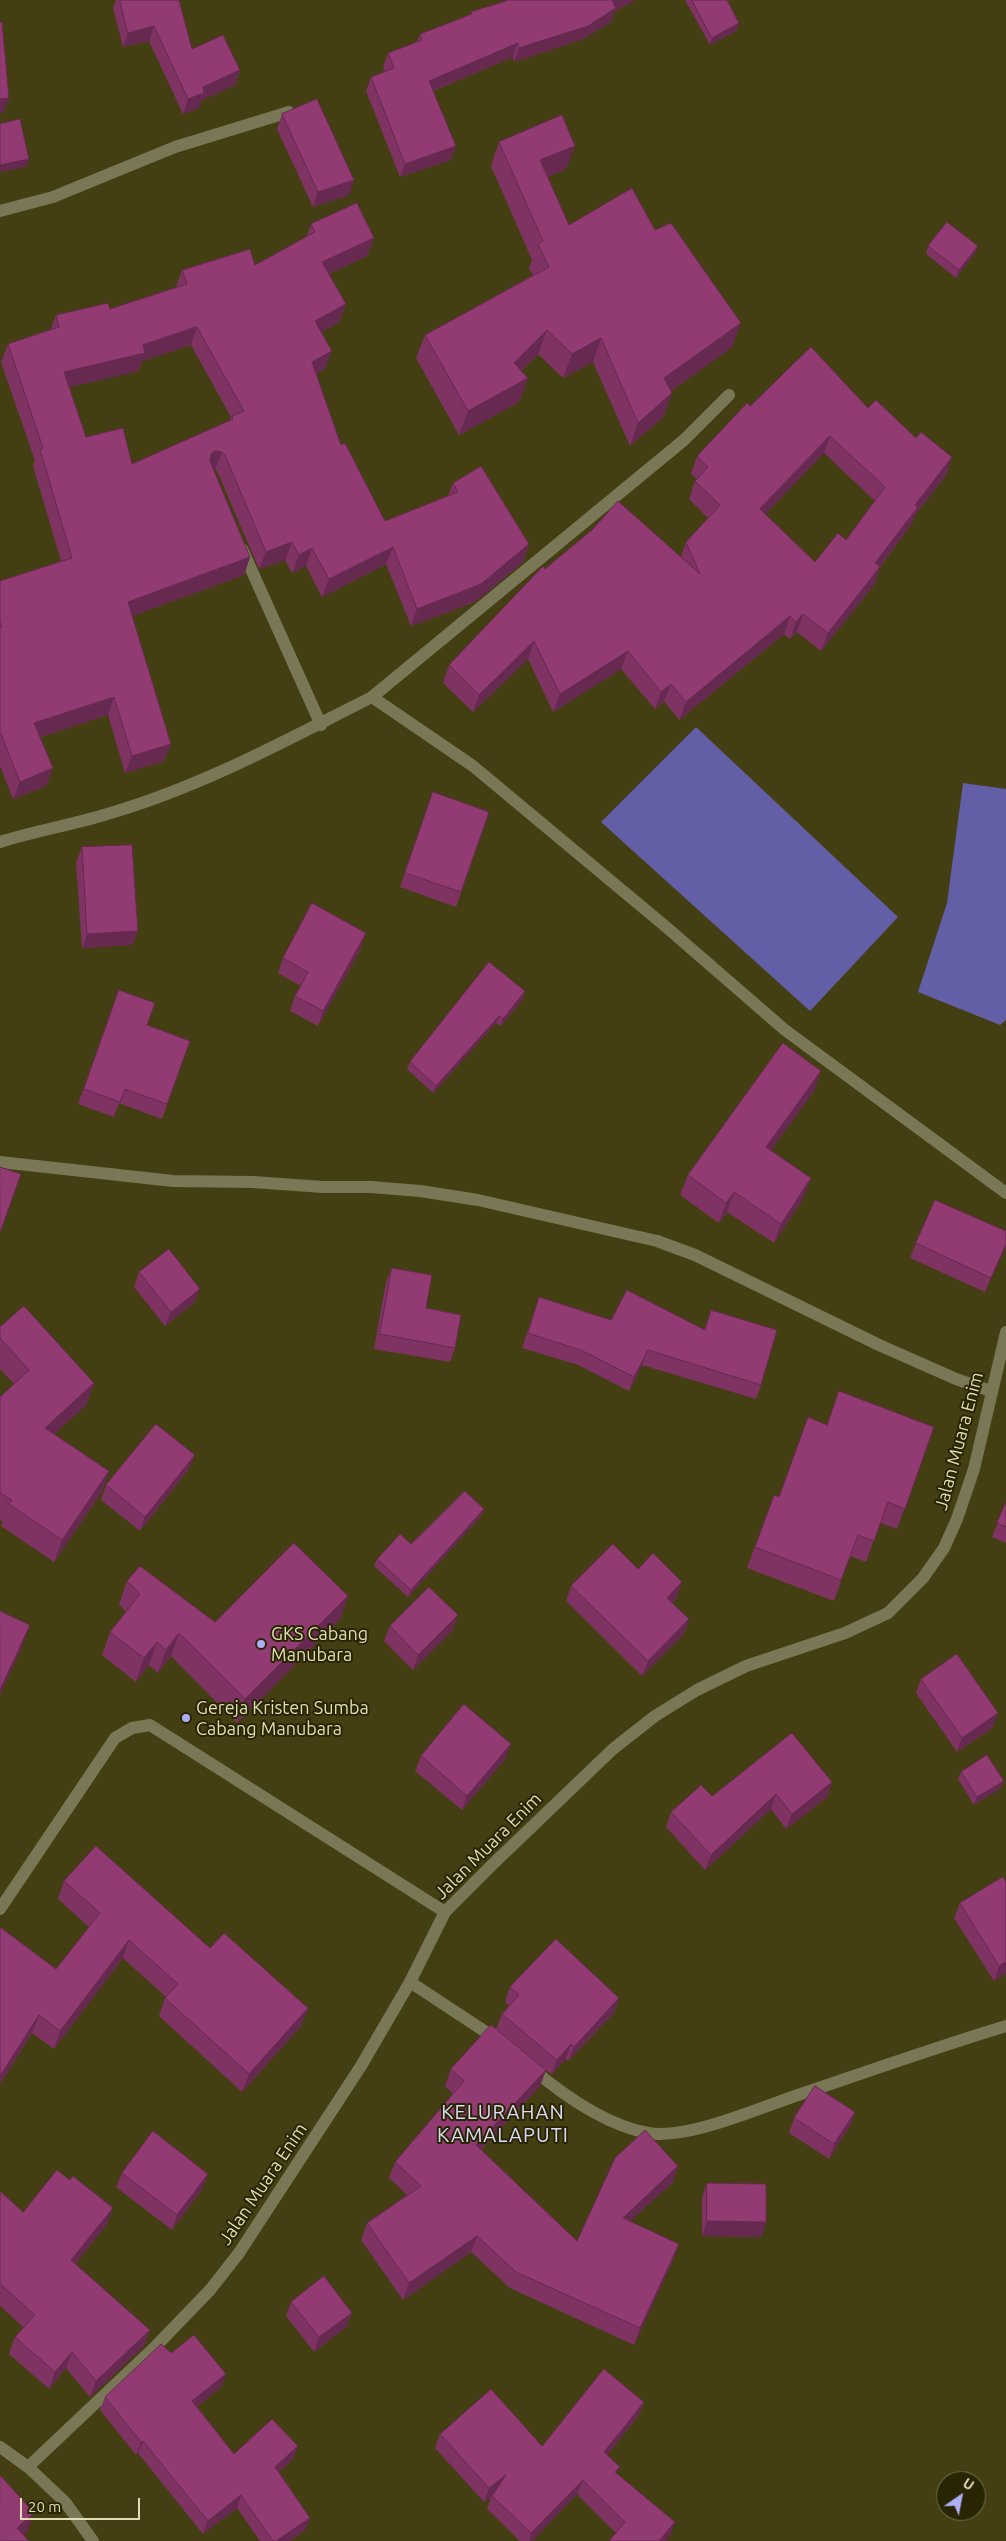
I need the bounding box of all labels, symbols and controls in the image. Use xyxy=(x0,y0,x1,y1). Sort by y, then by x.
street label: Jalan Muara Enim xyxy=(930,1370,988,1512)
place label: GKS Cabang Manubara xyxy=(271,1623,368,1666)
marker: GKS Cabang Manubara xyxy=(255,1638,267,1650)
place label: Gereja Kristen Sumba Cabang Manubara xyxy=(196,1697,369,1740)
marker: Gereja Kristen Sumba Cabang Manubara xyxy=(180,1712,192,1724)
street label: Jalan Muara Enim xyxy=(430,1788,546,1904)
district label: KELURAHAN KAMALAPUTI xyxy=(436,2100,570,2147)
street label: Jalan Muara Enim xyxy=(214,2119,312,2249)
north arrow xyxy=(936,2471,986,2521)
text: U xyxy=(960,2475,977,2494)
scale bar xyxy=(22,2488,142,2520)
text: 20 m xyxy=(28,2498,61,2515)

